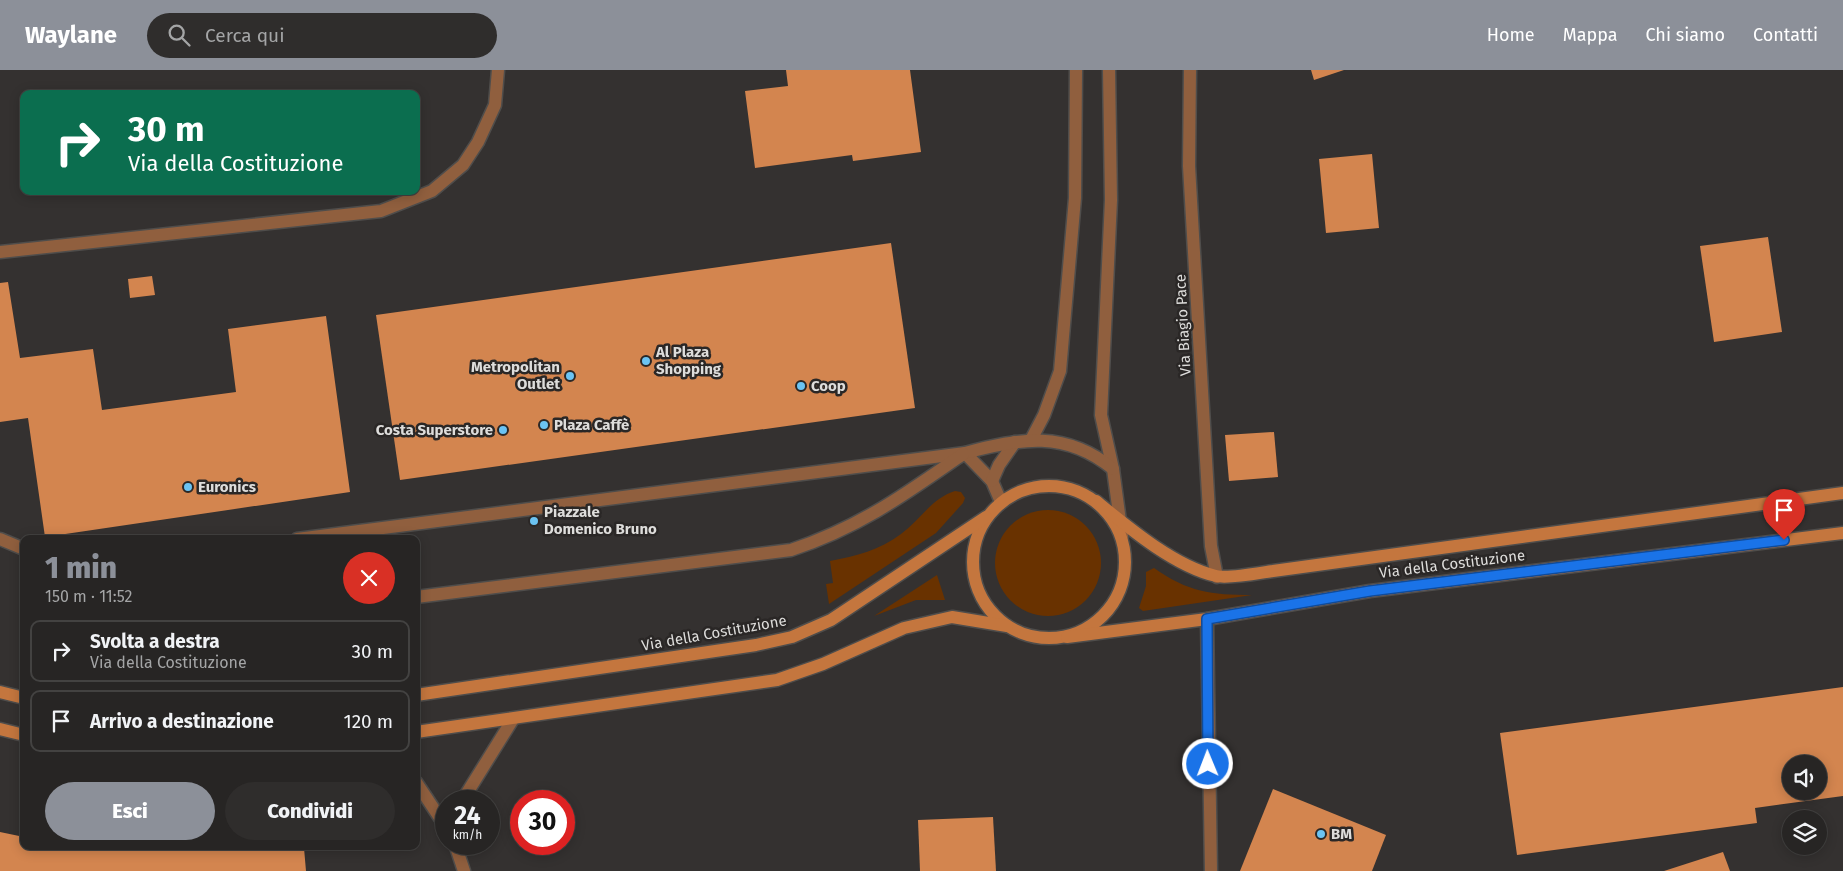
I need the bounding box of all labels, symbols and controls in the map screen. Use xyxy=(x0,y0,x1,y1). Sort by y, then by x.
search box xyxy=(147,13,497,58)
text: Waylane xyxy=(25,21,117,49)
icon: search xyxy=(165,21,193,49)
text: Cerca qui xyxy=(205,24,285,47)
text: Home xyxy=(1487,24,1535,46)
text: Mappa xyxy=(1563,24,1617,46)
text: Chi siamo xyxy=(1645,24,1725,46)
text: Contatti xyxy=(1753,24,1818,46)
text: 30 m xyxy=(128,108,205,150)
icon: right xyxy=(45,110,110,175)
text: Via della Costituzione xyxy=(128,150,343,177)
street label: Via Biagio Pace xyxy=(1171,274,1195,376)
place label: Al Plaza Shopping xyxy=(655,343,722,378)
marker: Al Plaza Shopping xyxy=(640,355,652,367)
place label: Metropolitan Outlet xyxy=(471,358,560,393)
marker: Metropolitan Outlet xyxy=(564,370,576,382)
place label: Coop xyxy=(811,377,846,395)
marker: Coop xyxy=(795,380,807,392)
place label: Plaza Caffè xyxy=(554,416,629,434)
marker: Plaza Caffè xyxy=(538,419,550,431)
place label: Costa Superstore xyxy=(376,421,493,439)
marker: Costa Superstore xyxy=(497,424,509,436)
place label: Euronics xyxy=(198,478,256,496)
marker: Euronics xyxy=(182,481,194,493)
pin xyxy=(1763,489,1805,540)
icon: arrive xyxy=(1770,496,1798,524)
place label: Piazzale Domenico Bruno xyxy=(544,503,657,538)
marker: Piazzale Domenico Bruno xyxy=(528,515,540,527)
street label: Via della Costituzione xyxy=(1378,546,1526,582)
text: 1 min xyxy=(45,550,117,586)
button: close xyxy=(343,552,395,604)
text: 150 m · 11:52 xyxy=(45,587,132,606)
street label: Via della Costituzione xyxy=(640,611,788,655)
text: Svolta a destra xyxy=(90,630,220,653)
icon: right xyxy=(47,637,75,665)
text: 30 m xyxy=(352,640,393,663)
text: Via della Costituzione xyxy=(90,653,247,672)
icon: arrive xyxy=(47,707,75,735)
text: Arrivo a destinazione xyxy=(90,710,274,733)
text: 120 m xyxy=(343,710,393,733)
position arrow xyxy=(1181,737,1233,789)
map controls xyxy=(1782,755,1827,855)
button: sound xyxy=(1782,755,1827,800)
button: Esci xyxy=(45,782,215,840)
button: Condividi xyxy=(225,782,395,840)
speed limit sign: 30 xyxy=(510,790,575,855)
text: 24 xyxy=(454,801,481,831)
button: layers xyxy=(1782,810,1827,855)
place label: BM xyxy=(1331,825,1352,843)
text: km/h xyxy=(453,828,482,842)
marker: BM xyxy=(1315,828,1327,840)

